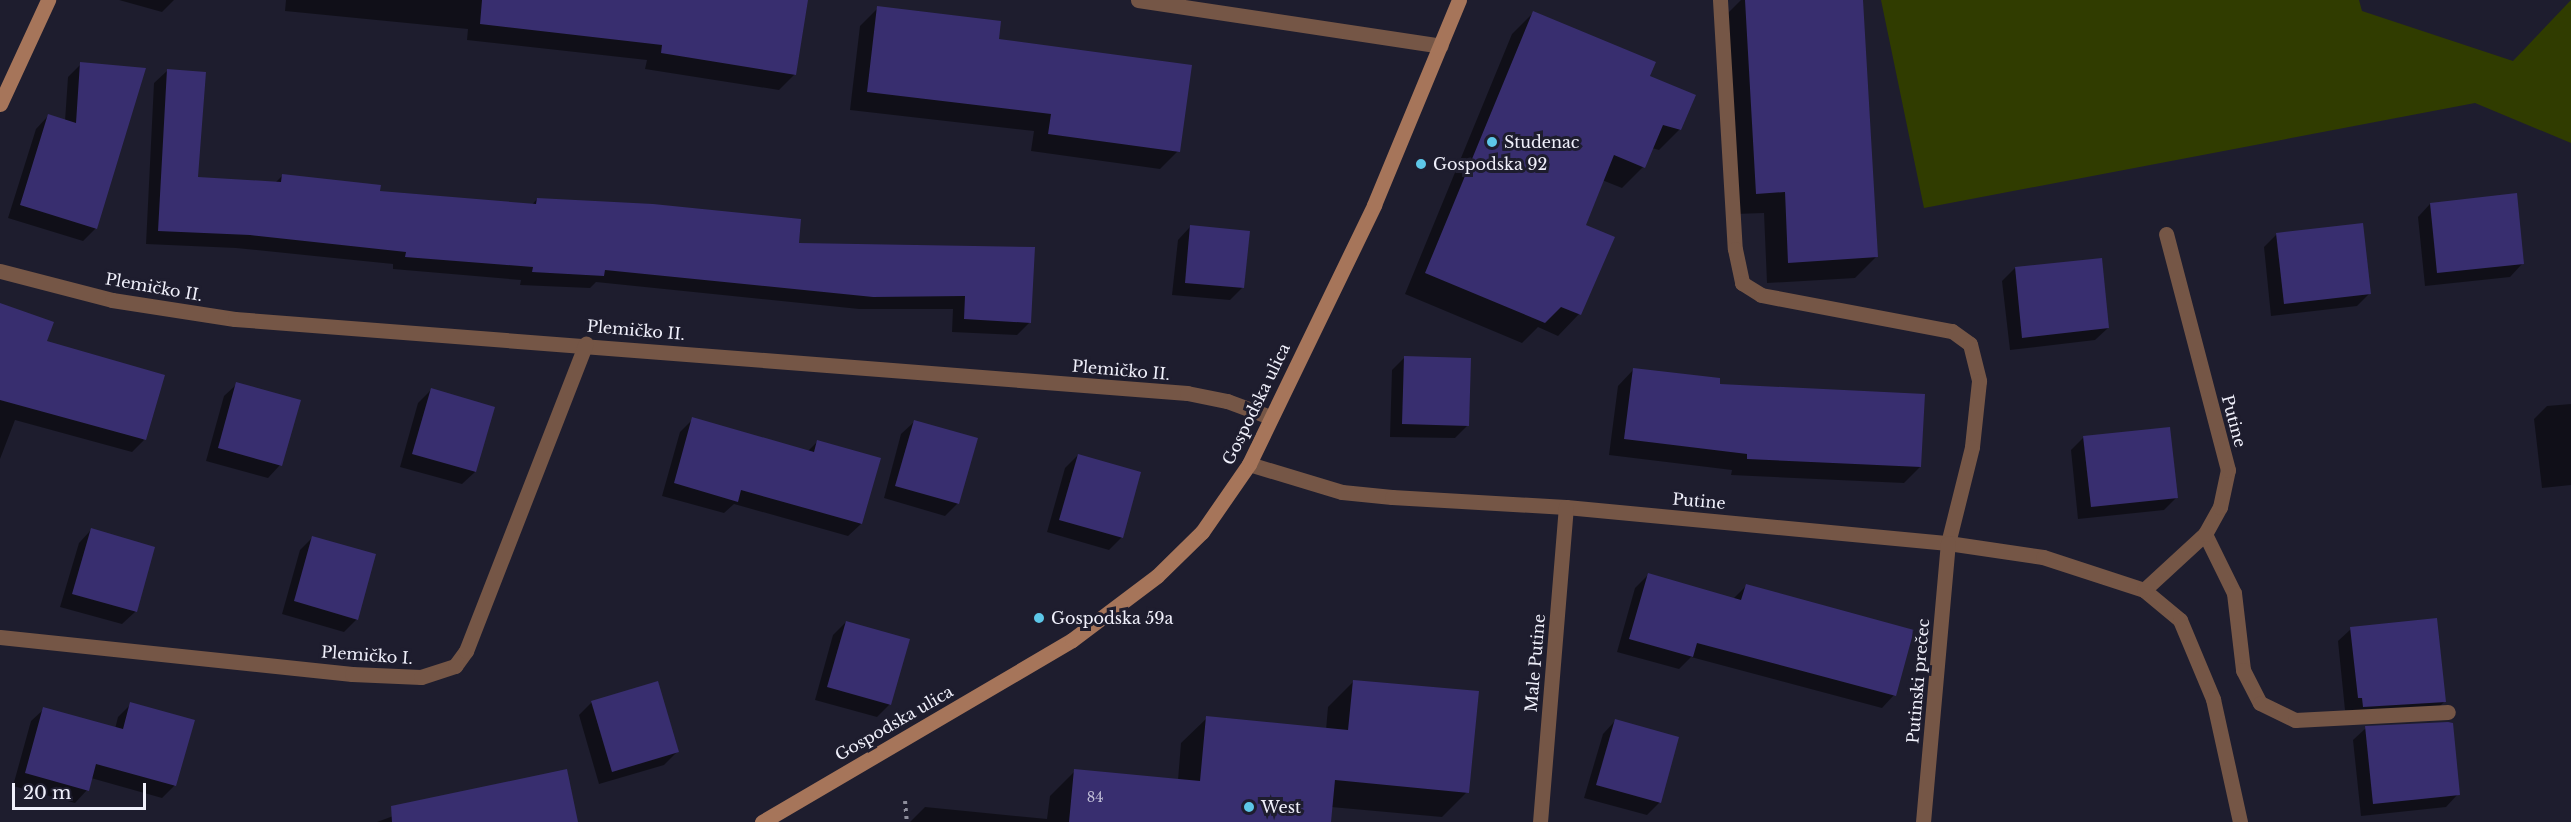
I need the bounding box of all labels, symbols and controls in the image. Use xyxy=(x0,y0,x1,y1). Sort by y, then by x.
place label: Studenac xyxy=(1504,132,1579,152)
marker: Studenac xyxy=(1485,135,1499,149)
place label: Gospodska 92 xyxy=(1433,154,1547,174)
marker: Gospodska 92 xyxy=(1414,157,1428,171)
street label: Plemičko II. xyxy=(104,269,204,305)
street label: Plemičko II. xyxy=(586,316,686,344)
street label: Gospodska ulica xyxy=(1218,340,1294,468)
street label: Plemičko II. xyxy=(1071,356,1171,384)
street label: Putine xyxy=(2218,393,2250,449)
street label: Putine xyxy=(1672,489,1726,513)
place label: Gospodska 59a xyxy=(1051,608,1174,628)
marker: Gospodska 59a xyxy=(1032,611,1046,625)
street label: Male Putine xyxy=(1521,613,1549,713)
street label: Putinski prečec xyxy=(1903,618,1933,744)
street label: Plemičko I. xyxy=(321,642,413,668)
street label: Gospodska ulica xyxy=(832,681,956,765)
scale bar xyxy=(15,771,148,809)
text: 20 m xyxy=(23,782,71,804)
house number: 84 xyxy=(1087,789,1103,805)
place label: West xyxy=(1261,797,1301,817)
marker: West xyxy=(1242,800,1256,814)

